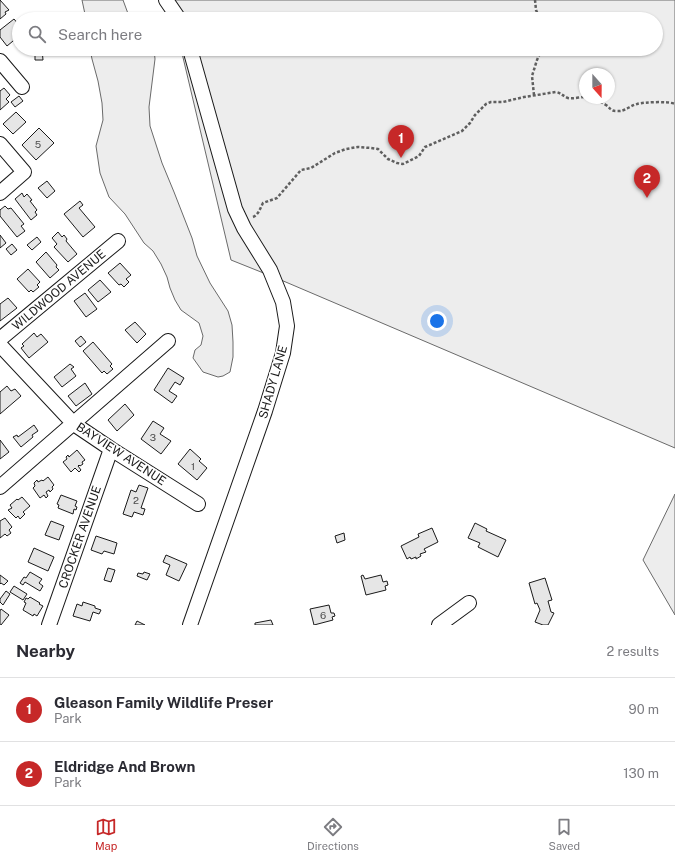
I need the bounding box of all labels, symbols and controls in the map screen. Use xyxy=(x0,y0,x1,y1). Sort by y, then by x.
search box xyxy=(12,12,663,56)
icon: search xyxy=(26,23,48,45)
text: Search here xyxy=(58,26,142,43)
north arrow xyxy=(579,68,615,104)
pin: 1 xyxy=(388,125,414,158)
house number: 5 xyxy=(35,138,41,150)
pin: 2 xyxy=(634,165,660,198)
street label: WILDWOOD AVENUE xyxy=(10,247,108,333)
your location xyxy=(427,311,447,331)
street label: SHADY LANE xyxy=(256,344,290,420)
street label: BAYVIEW AVENUE xyxy=(73,420,169,488)
house number: 3 xyxy=(150,431,156,443)
house number: 1 xyxy=(191,460,195,472)
street label: CROCKER AVENUE xyxy=(56,484,104,590)
house number: 2 xyxy=(133,494,139,506)
house number: 6 xyxy=(320,609,326,621)
text: Nearby xyxy=(16,641,75,661)
text: 2 results xyxy=(607,644,659,659)
text: Gleason Family Wildlife Preser xyxy=(54,694,273,711)
text: 1 xyxy=(26,702,32,717)
text: 90 m xyxy=(629,702,659,717)
text: Park xyxy=(54,711,82,726)
text: Eldridge And Brown xyxy=(54,758,195,775)
text: 2 xyxy=(25,766,33,781)
text: 130 m xyxy=(623,766,659,781)
text: Park xyxy=(54,775,82,790)
tab: Map xyxy=(95,816,117,852)
tab: Directions xyxy=(307,816,359,852)
tab: Saved xyxy=(549,816,580,852)

